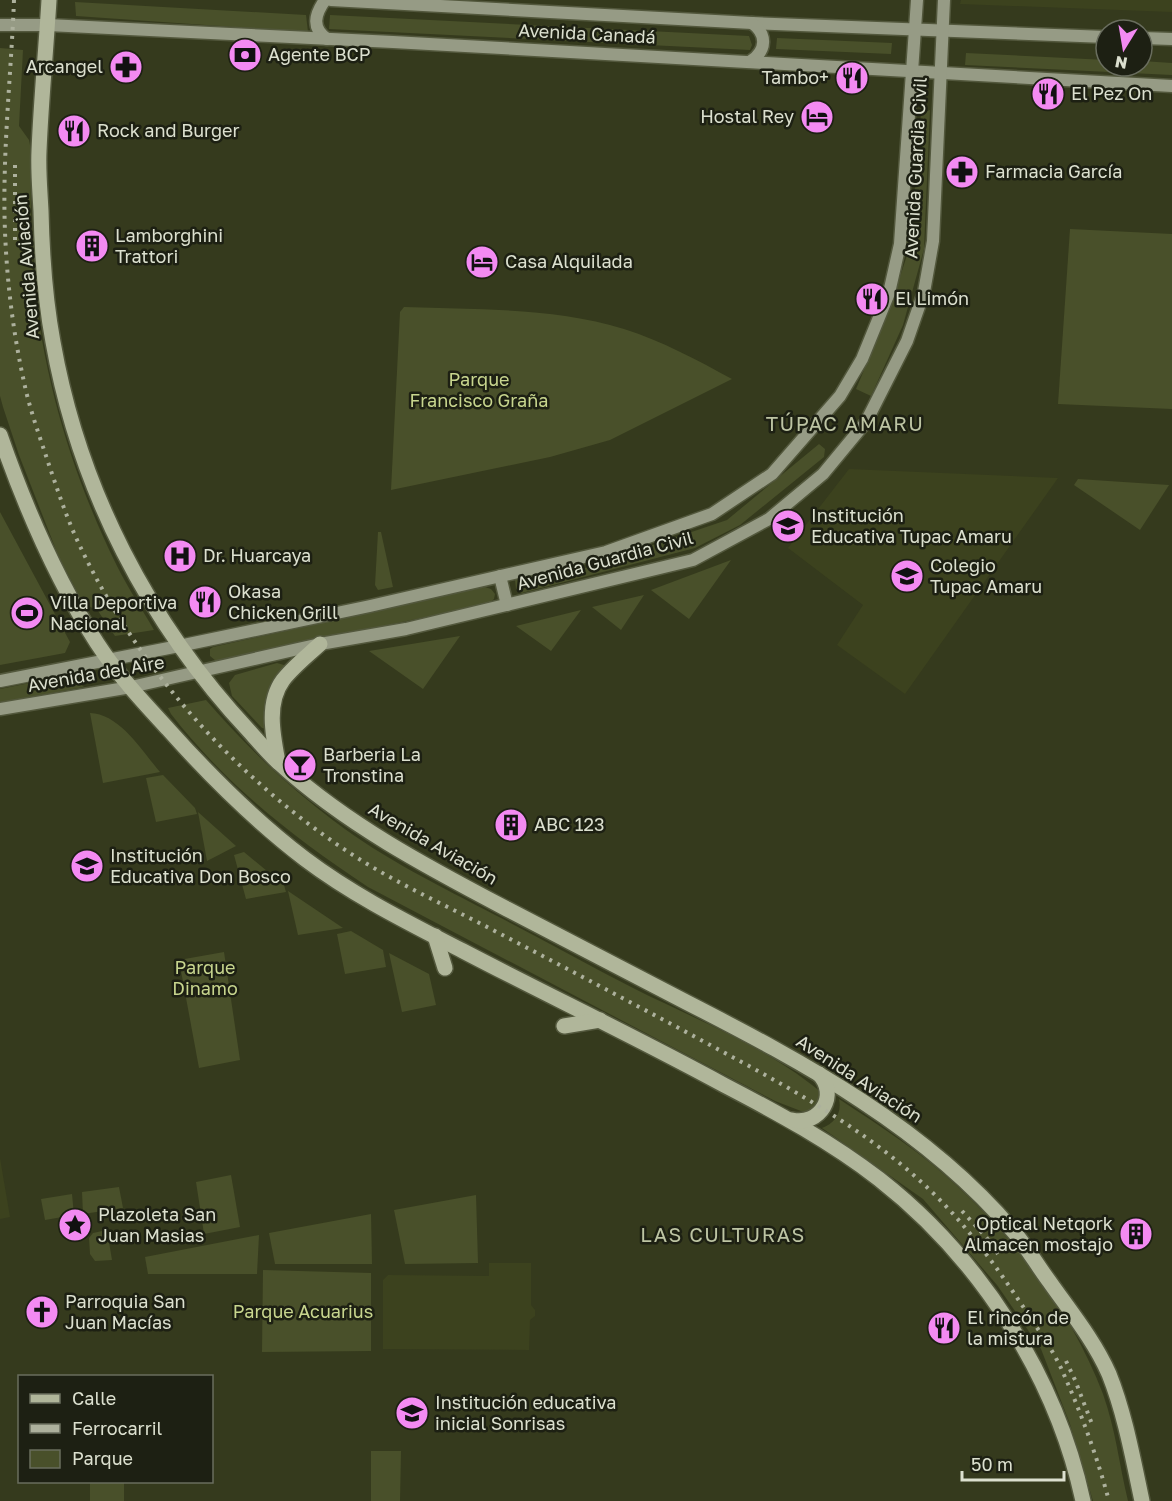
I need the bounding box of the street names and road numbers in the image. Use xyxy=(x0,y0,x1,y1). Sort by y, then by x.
street label: Avenida Canadá xyxy=(518,18,656,48)
street label: Avenida Guardia Civil xyxy=(899,76,931,259)
street label: Avenida Aviación xyxy=(9,194,43,340)
street label: Avenida Guardia Civil xyxy=(514,526,696,594)
street label: Avenida del Aire xyxy=(26,650,166,696)
street label: Avenida Aviación xyxy=(365,797,502,889)
street label: Avenida Aviación xyxy=(793,1029,926,1127)

